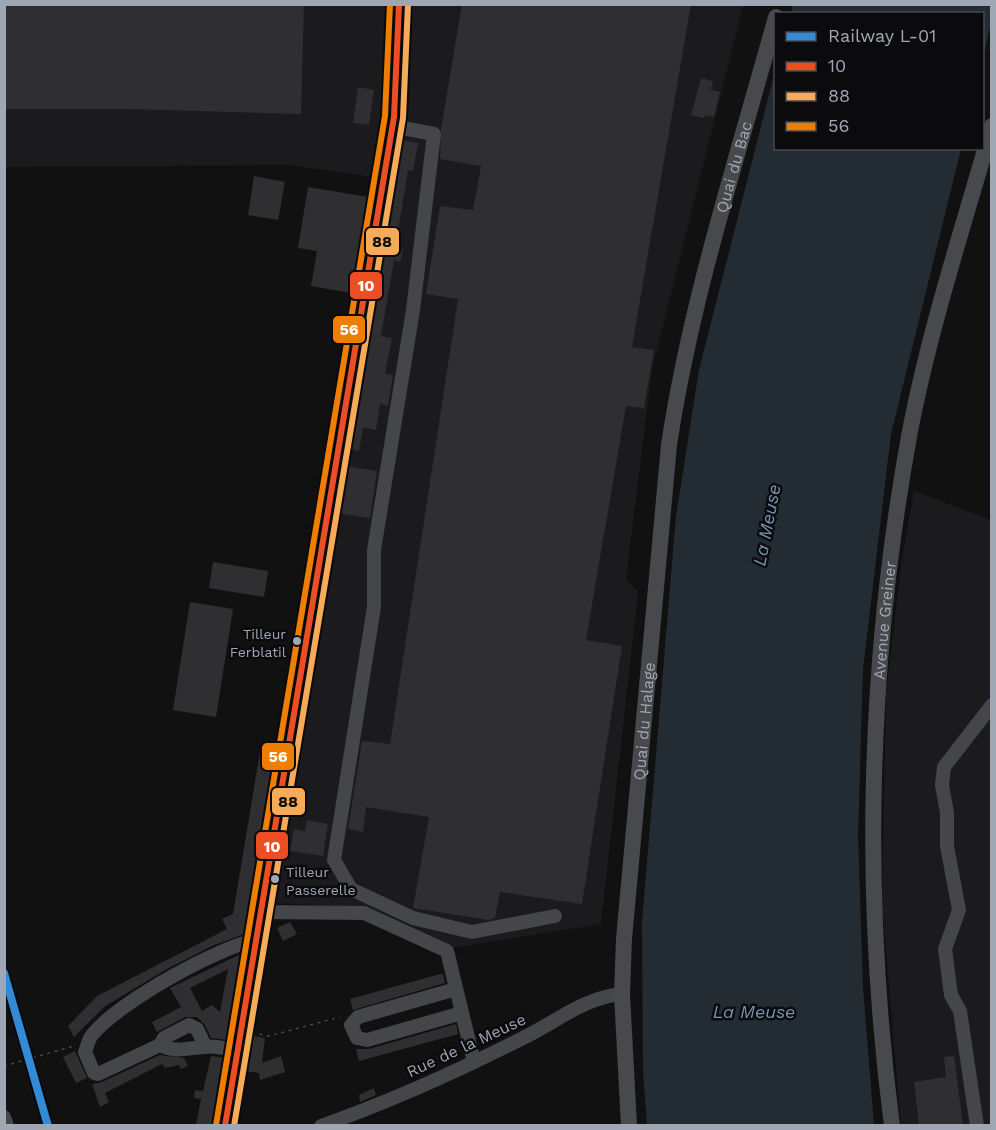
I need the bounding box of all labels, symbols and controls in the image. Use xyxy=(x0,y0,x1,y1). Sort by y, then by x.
legend xyxy=(774,12,984,150)
text: Railway L-01 xyxy=(828,25,936,46)
text: 10 xyxy=(828,55,846,76)
text: 88 xyxy=(828,85,850,106)
text: 56 xyxy=(828,115,849,136)
street label: Quai du Bac xyxy=(712,119,756,215)
line badge: 88 xyxy=(365,227,400,256)
text: 88 xyxy=(372,232,392,251)
line badge: 10 xyxy=(349,271,383,300)
text: 10 xyxy=(357,276,375,295)
line badge: 56 xyxy=(332,315,366,344)
text: 56 xyxy=(339,320,359,339)
water label: La Meuse xyxy=(748,482,785,567)
street label: Avenue Greiner xyxy=(870,559,900,680)
place label: Tilleur Ferblatil xyxy=(230,626,287,660)
marker: Tilleur Ferblatil xyxy=(291,635,303,647)
street label: Quai du Halage xyxy=(630,661,659,781)
line badge: 56 xyxy=(261,742,295,771)
text: 56 xyxy=(268,747,288,766)
line badge: 88 xyxy=(271,787,306,816)
text: 88 xyxy=(278,792,298,811)
line badge: 10 xyxy=(255,831,289,860)
text: 10 xyxy=(263,837,281,856)
place label: Tilleur Passerelle xyxy=(286,864,356,898)
marker: Tilleur Passerelle xyxy=(269,873,281,885)
water label: La Meuse xyxy=(713,1001,795,1022)
street label: Rue de la Meuse xyxy=(404,1010,529,1081)

